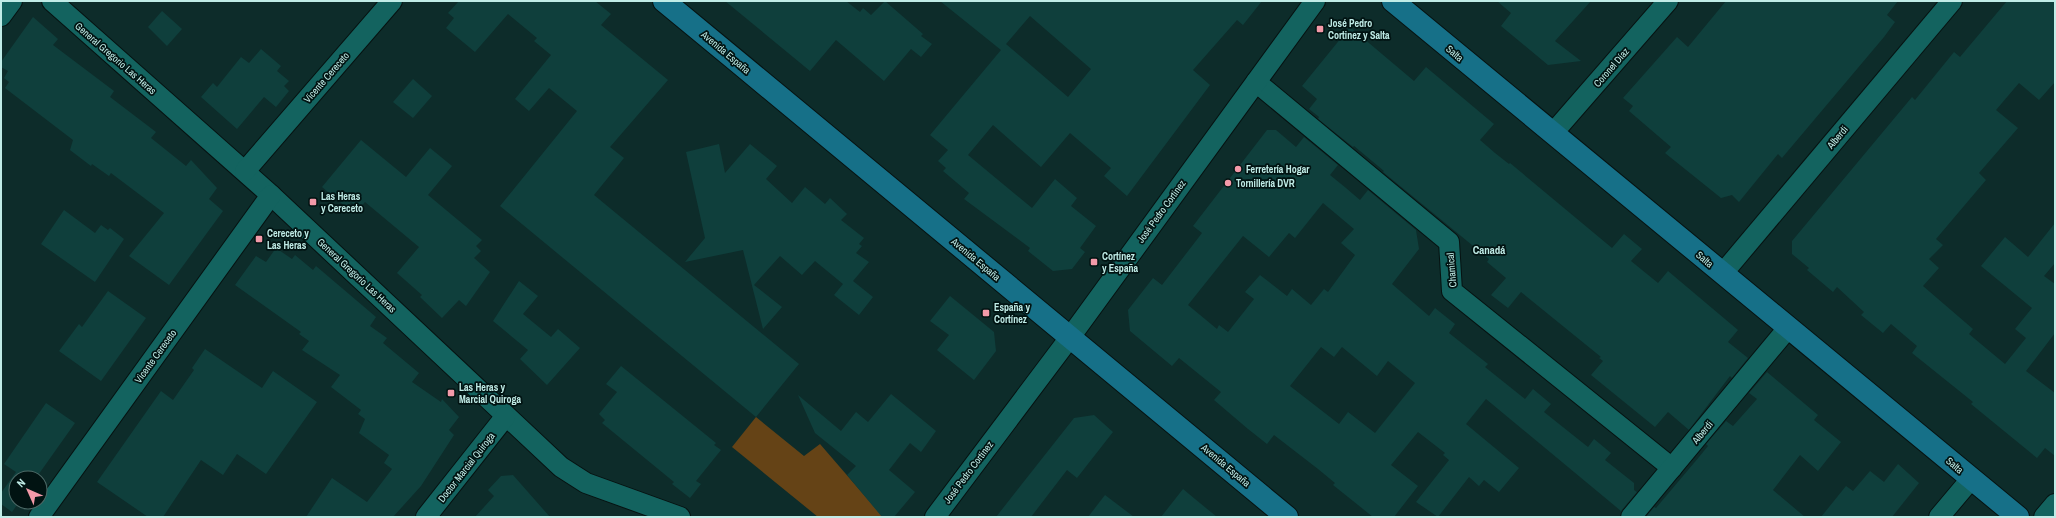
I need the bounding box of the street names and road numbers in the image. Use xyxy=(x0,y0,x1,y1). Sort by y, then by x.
street label: General Gregorio Las Heras xyxy=(72,20,159,97)
street label: Avenida España xyxy=(698,27,753,77)
street label: Salta xyxy=(1443,42,1466,65)
street label: Coronel Díaz xyxy=(1591,45,1632,90)
street label: Vicente Cereceto xyxy=(301,49,352,105)
street label: Alberdi xyxy=(1823,123,1851,152)
street label: José Pedro Cortinez xyxy=(1134,177,1189,245)
street label: Avenida España xyxy=(948,234,1003,284)
street label: General Gregorio Las Heras xyxy=(314,235,399,315)
street label: Salta xyxy=(1693,248,1716,271)
street label: Chamical xyxy=(1443,252,1459,288)
street label: Vicente Cereceto xyxy=(132,327,179,386)
street label: Alberdi xyxy=(1688,418,1716,447)
street label: Doctor Marcial Quiroga xyxy=(435,429,498,505)
street label: José Pedro Cortinez xyxy=(941,439,996,506)
street label: Avenida España xyxy=(1198,440,1253,490)
street label: Salta xyxy=(1943,454,1966,477)

